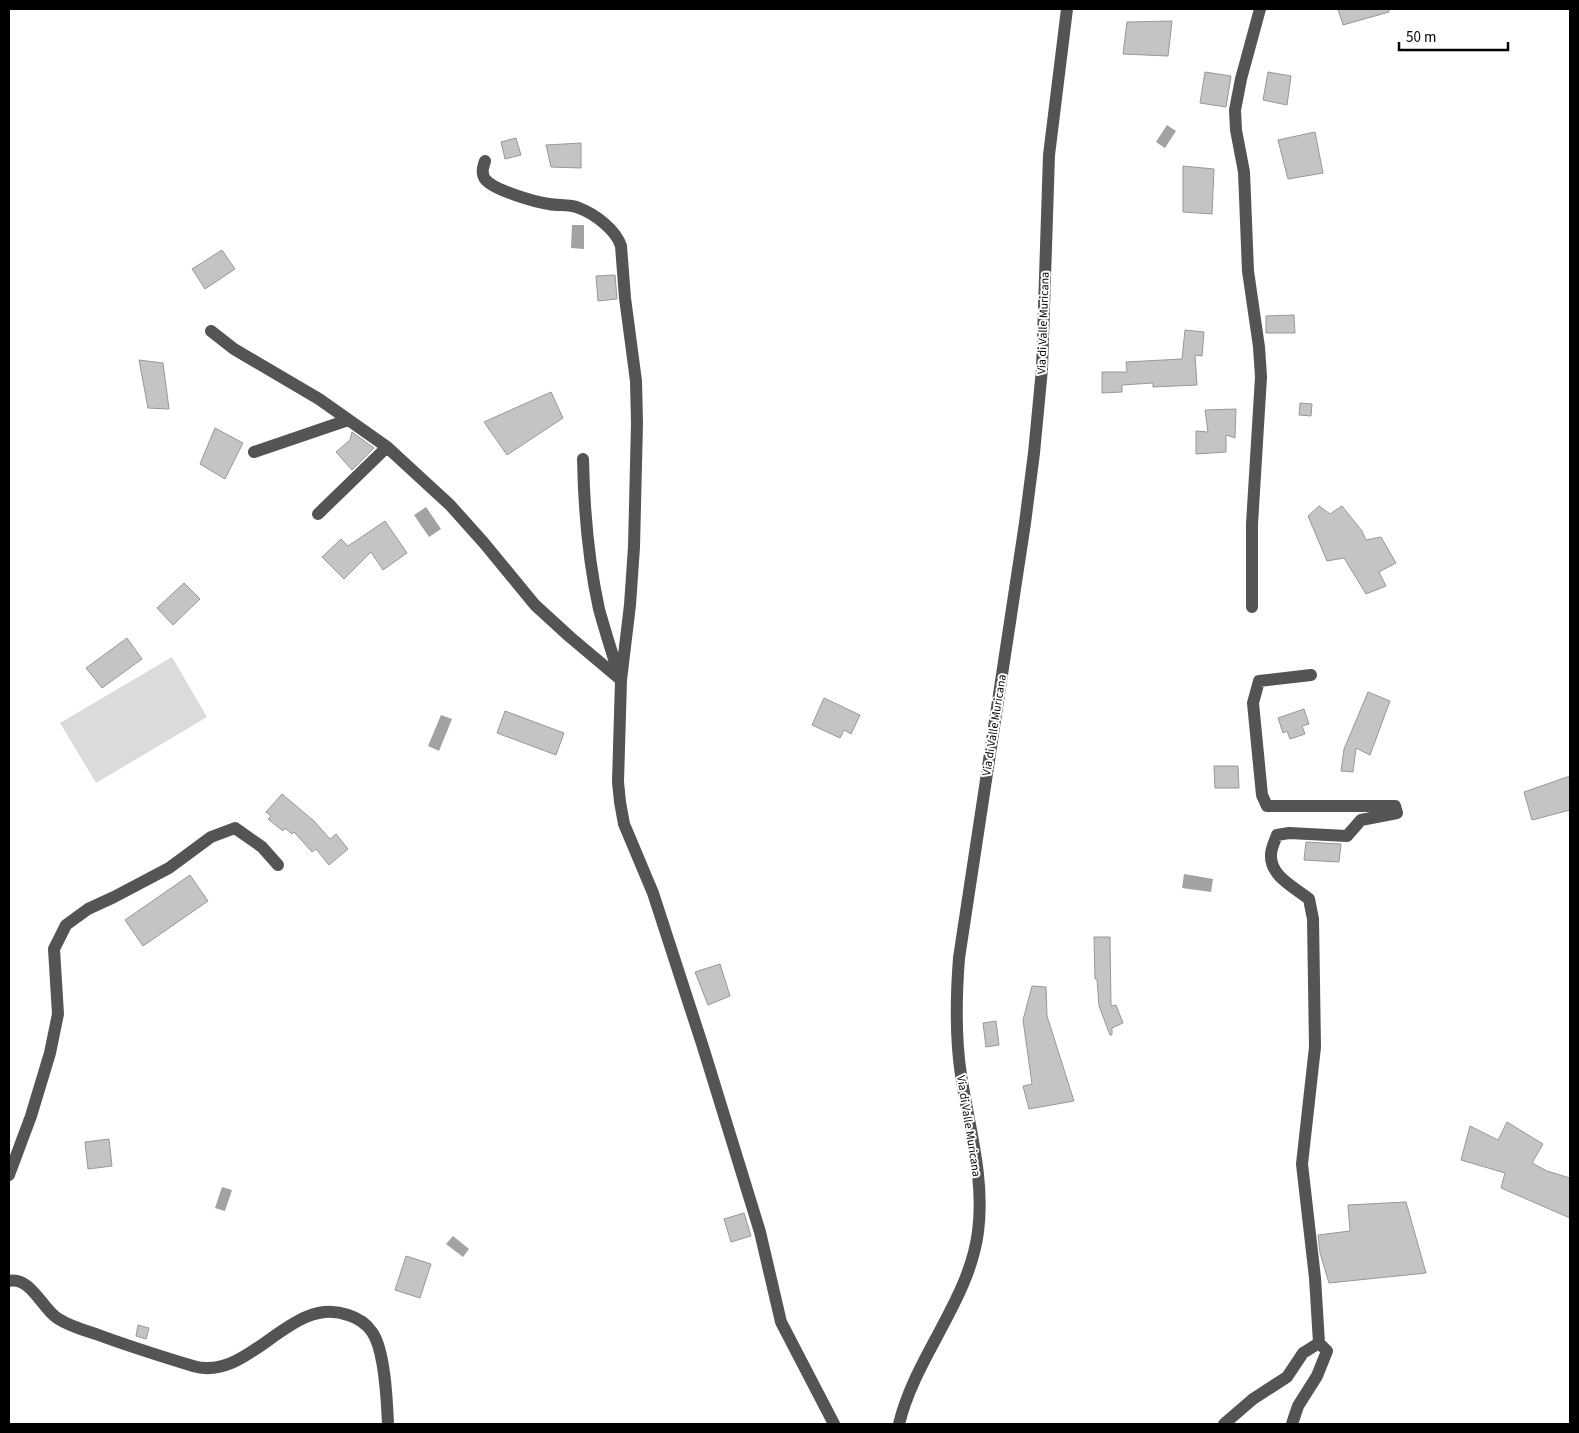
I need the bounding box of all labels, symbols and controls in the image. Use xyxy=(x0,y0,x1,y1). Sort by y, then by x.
scale bar xyxy=(1399,20,1508,52)
text: 50 m xyxy=(1406,27,1436,48)
street label: Via di Valle Muricana xyxy=(1033,272,1054,374)
street label: Via di Valle Muricana xyxy=(978,673,1011,777)
street label: Via di Valle Muricana xyxy=(952,1074,985,1178)

